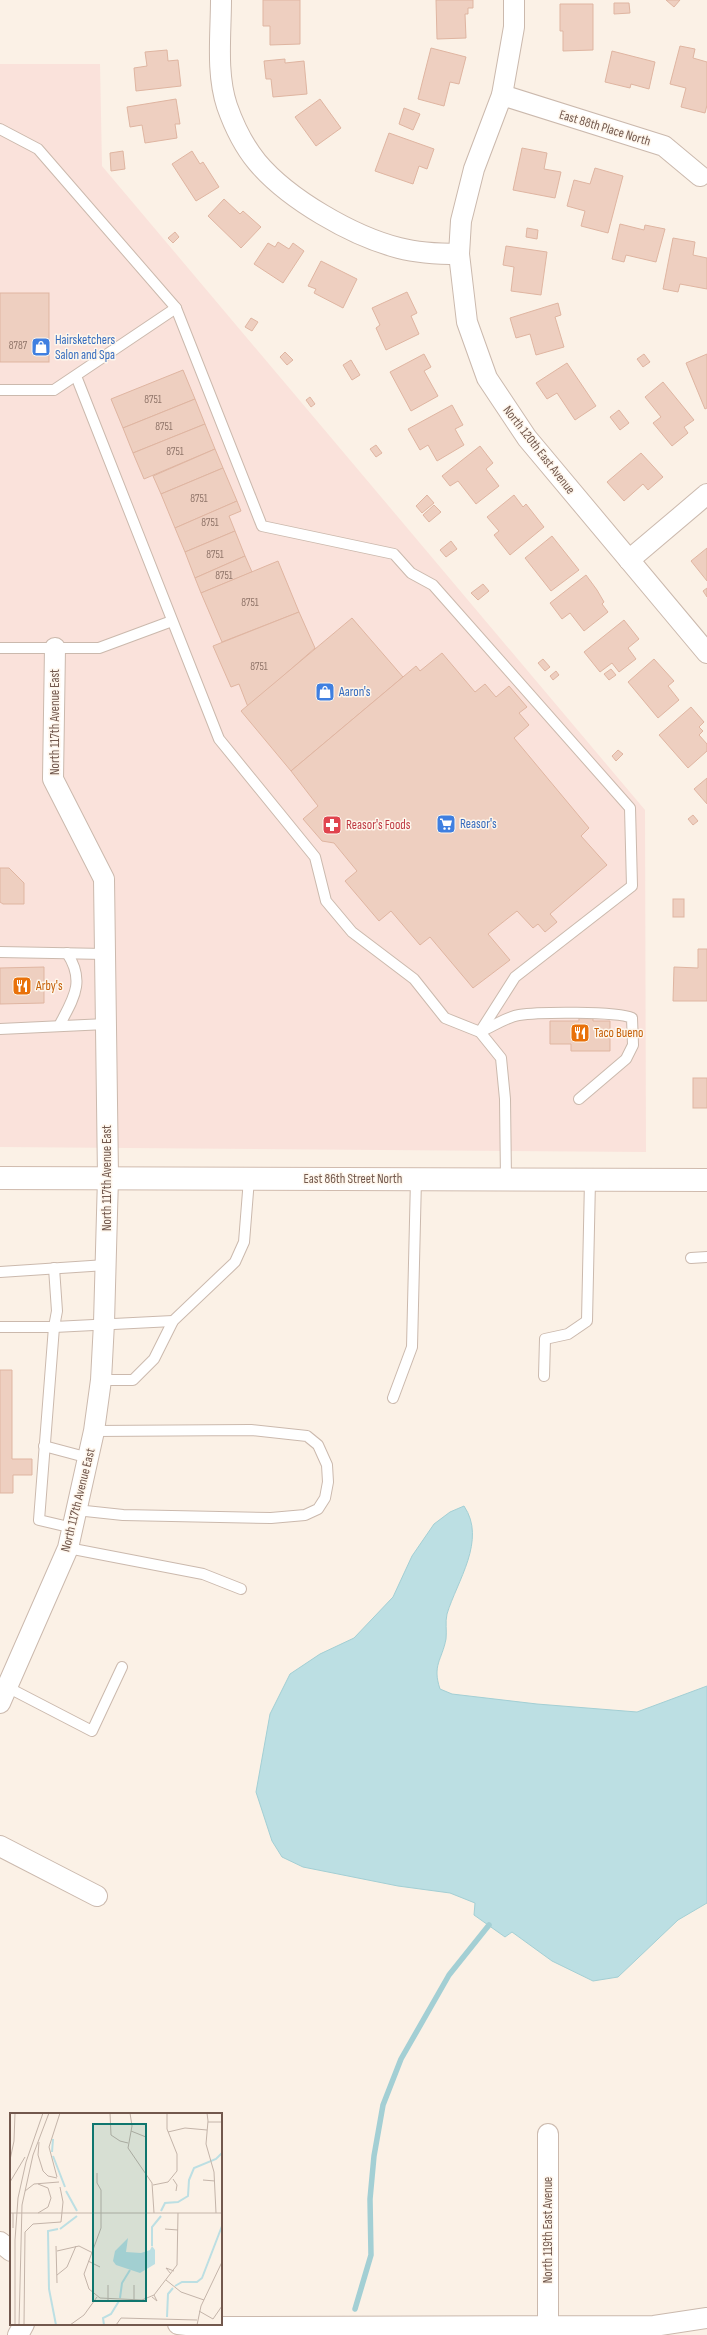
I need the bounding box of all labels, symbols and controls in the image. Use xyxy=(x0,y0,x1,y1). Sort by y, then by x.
street label: East 88th Place North xyxy=(557,107,653,149)
place label: Hairsketchers Salon and Spa xyxy=(55,332,116,363)
shop icon: Hairsketchers Salon and Spa xyxy=(30,336,52,358)
house number: 8787 xyxy=(9,339,28,352)
house number: 8751 xyxy=(144,393,162,406)
street label: North 120th East Avenue xyxy=(500,403,578,497)
house number: 8751 xyxy=(155,420,173,433)
house number: 8751 xyxy=(166,445,184,458)
house number: 8751 xyxy=(190,492,208,505)
house number: 8751 xyxy=(201,516,219,529)
house number: 8751 xyxy=(206,548,224,561)
house number: 8751 xyxy=(215,569,233,582)
house number: 8751 xyxy=(241,596,259,609)
house number: 8751 xyxy=(250,660,268,673)
street label: North 117th Avenue East xyxy=(47,669,63,775)
shop icon: Aaron's xyxy=(314,681,336,703)
place label: Aaron's xyxy=(338,684,371,700)
supermarket icon: Reasor's xyxy=(435,813,457,835)
pharmacy icon: Reasor's Foods xyxy=(321,814,343,836)
place label: Reasor's xyxy=(460,816,497,832)
place label: Reasor's Foods xyxy=(346,817,411,833)
restaurant icon: Arby's xyxy=(11,975,33,997)
place label: Arby's xyxy=(35,978,63,994)
restaurant icon: Taco Bueno xyxy=(569,1022,591,1044)
place label: Taco Bueno xyxy=(594,1025,643,1041)
street label: North 117th Avenue East xyxy=(99,1125,115,1231)
street label: East 86th Street North xyxy=(304,1171,402,1187)
street label: North 117th Avenue East xyxy=(57,1447,99,1553)
inset map xyxy=(10,2113,222,2325)
street label: North 119th East Avenue xyxy=(540,2177,556,2283)

